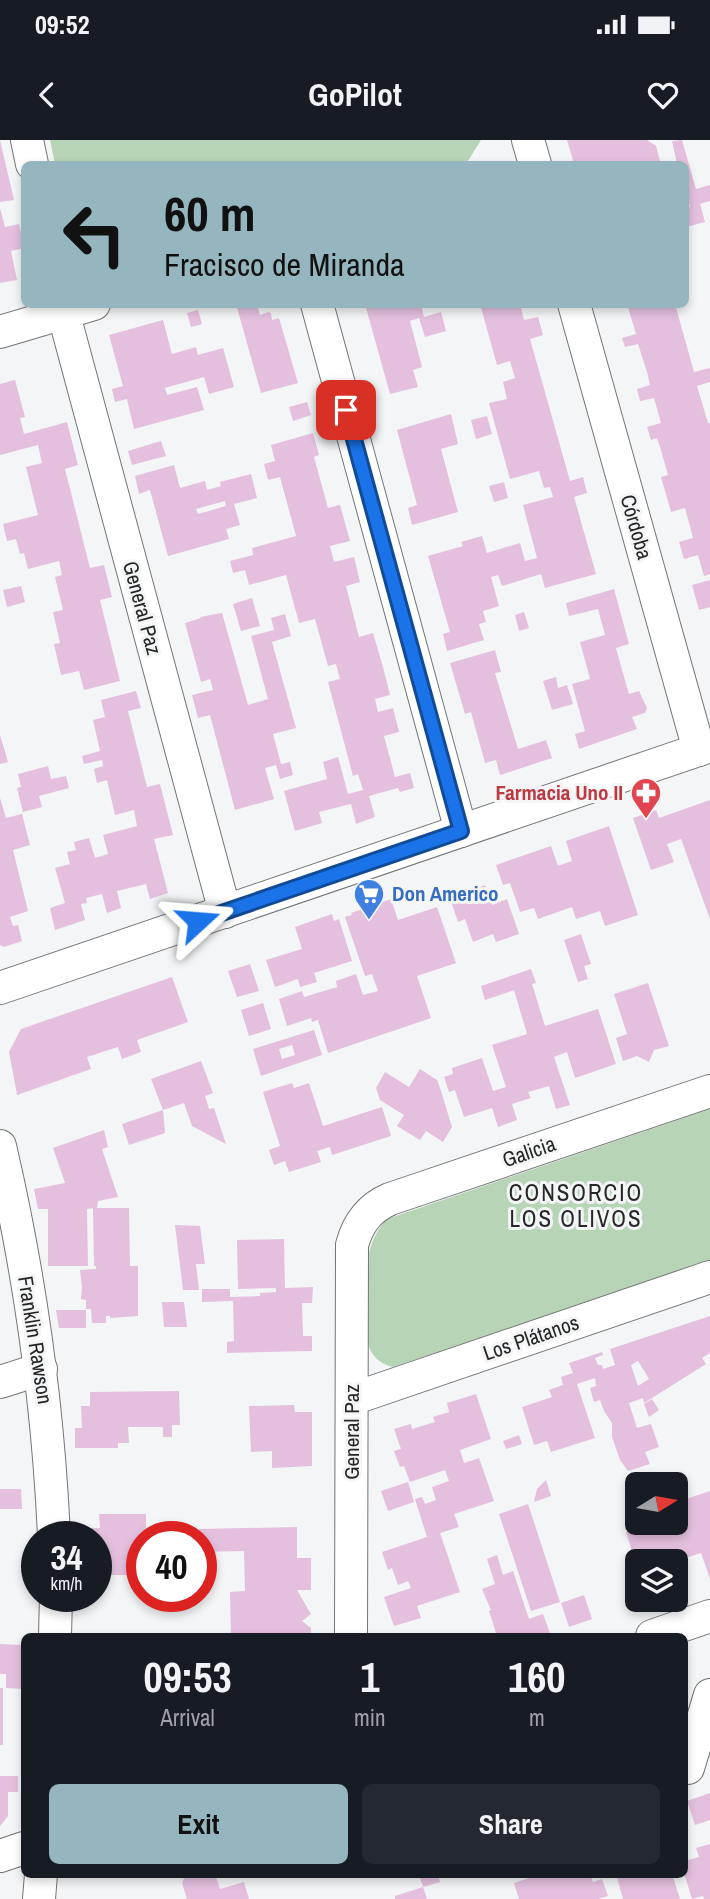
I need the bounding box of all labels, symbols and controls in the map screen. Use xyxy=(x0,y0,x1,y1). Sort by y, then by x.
text: 09:52 xyxy=(35,7,90,42)
text: GoPilot xyxy=(308,73,402,116)
icon: back xyxy=(28,76,66,114)
icon: heart xyxy=(644,76,682,114)
text: 60 m xyxy=(164,180,256,246)
icon: left xyxy=(49,189,140,280)
text: Fracisco de Miranda xyxy=(164,243,405,286)
pin xyxy=(316,380,376,440)
icon: arrive xyxy=(327,391,365,429)
street label: Córdoba xyxy=(613,491,660,563)
street label: General Paz xyxy=(116,558,169,658)
pharmacy icon: Farmacia Uno II xyxy=(629,776,663,820)
place label: Farmacia Uno II xyxy=(496,778,623,807)
supermarket icon: Don Americo xyxy=(352,877,386,921)
place label: Don Americo xyxy=(392,879,499,908)
position arrow xyxy=(161,884,235,958)
street label: Galicia xyxy=(498,1129,560,1174)
district label: CONSORCIO LOS OLIVOS xyxy=(509,1177,643,1234)
street label: Franklin Rawson xyxy=(11,1274,60,1406)
street label: Los Plátanos xyxy=(479,1308,583,1367)
street label: General Paz xyxy=(337,1384,366,1480)
north arrow xyxy=(625,1472,688,1535)
map controls xyxy=(625,1472,688,1612)
speed limit sign: 40 xyxy=(126,1521,217,1612)
text: 34 xyxy=(51,1534,82,1581)
button: layers xyxy=(625,1549,688,1612)
text: km/h xyxy=(51,1571,83,1596)
text: 09:53 xyxy=(144,1649,232,1705)
text: 1 xyxy=(360,1649,379,1705)
text: 160 xyxy=(508,1649,566,1705)
text: Arrival xyxy=(160,1702,215,1733)
text: min xyxy=(354,1702,386,1733)
text: m xyxy=(529,1702,545,1733)
button: Exit xyxy=(49,1784,348,1864)
button: Share xyxy=(362,1784,660,1864)

